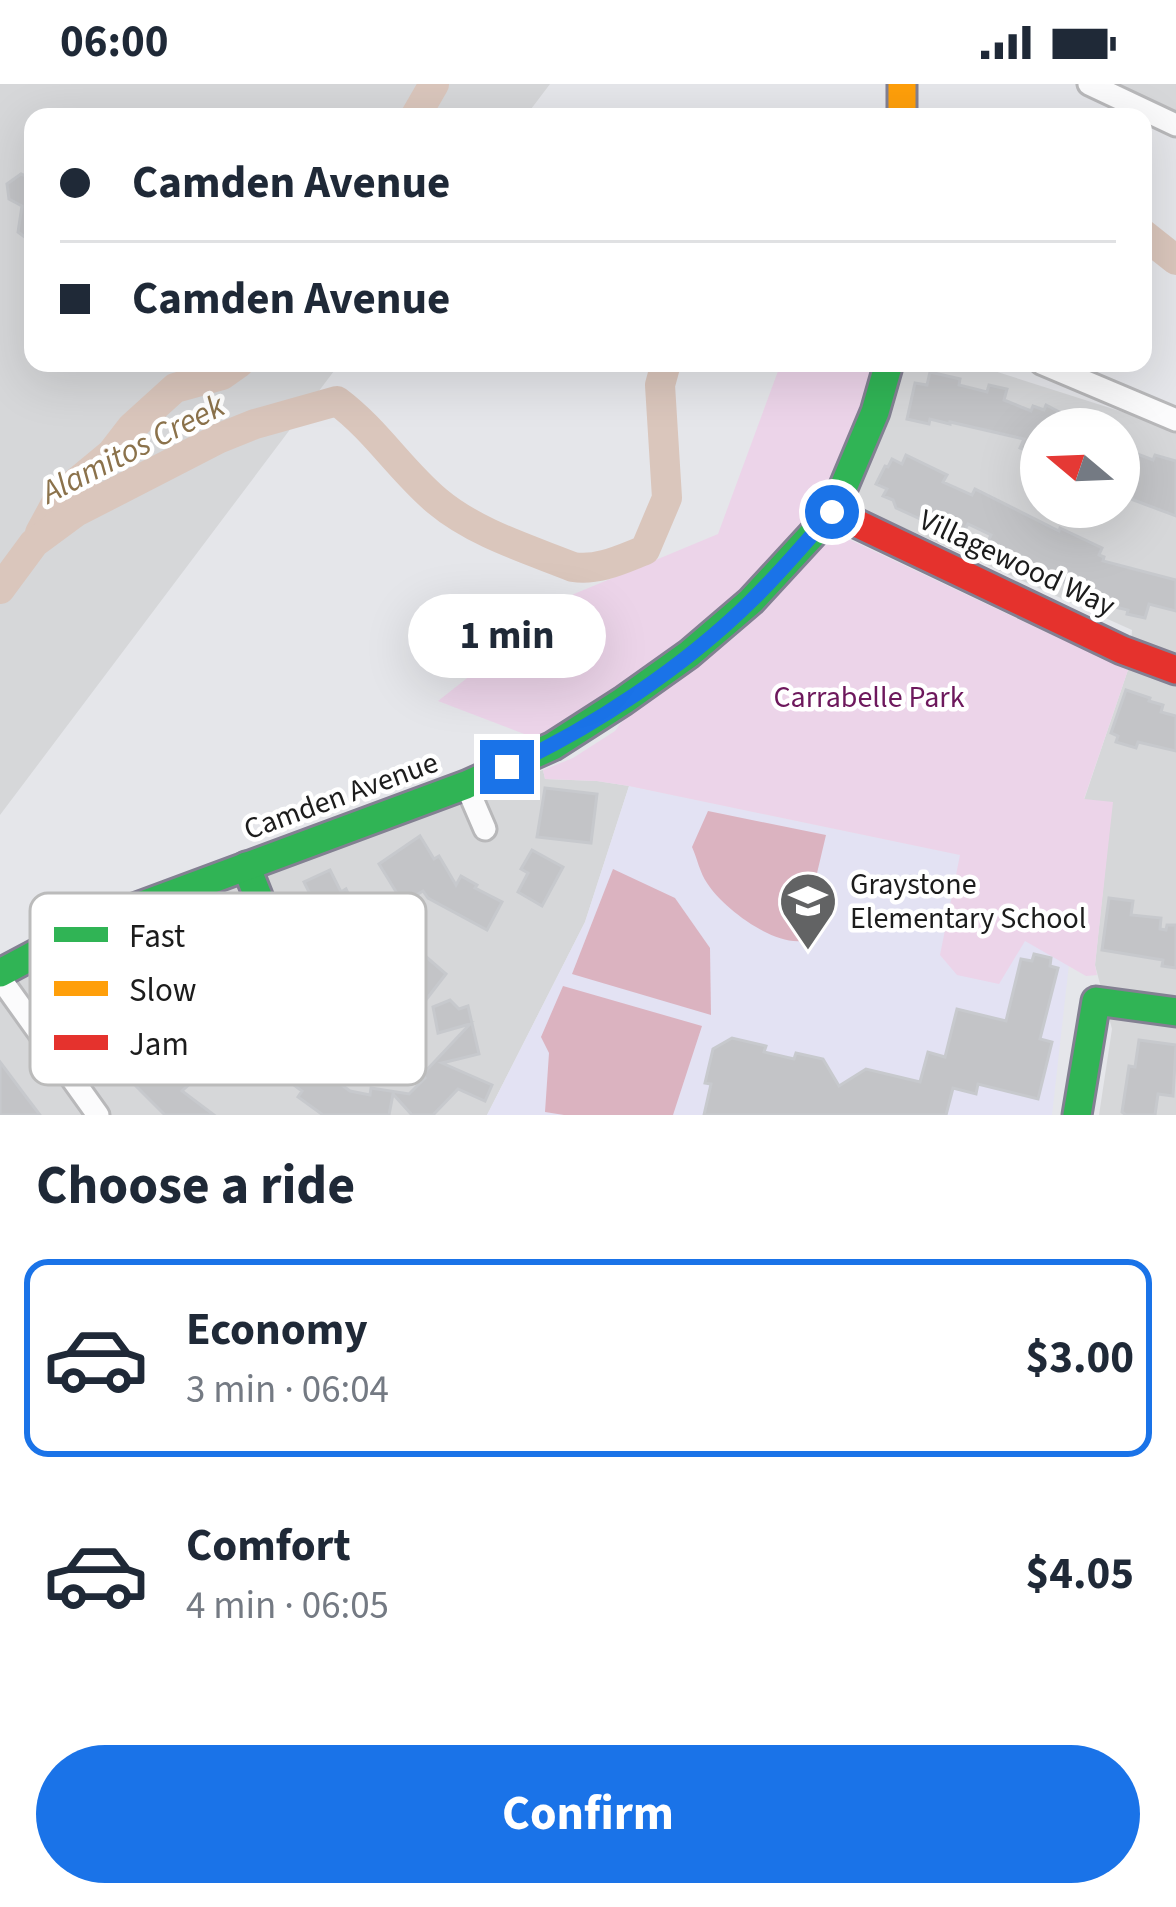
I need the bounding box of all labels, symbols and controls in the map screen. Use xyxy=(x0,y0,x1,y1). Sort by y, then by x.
text: 06:00 xyxy=(60,10,169,74)
text: Camden Avenue xyxy=(132,151,450,215)
text: Camden Avenue xyxy=(132,267,450,331)
water label: Alamitos Creek xyxy=(31,382,234,516)
north arrow xyxy=(1020,408,1140,528)
map controls xyxy=(1020,408,1140,528)
route start xyxy=(805,485,859,539)
street label: Villagewood Way xyxy=(912,499,1122,627)
callout: 1 min xyxy=(408,593,606,677)
text: 1 min xyxy=(460,608,554,664)
park label: Carrabelle Park xyxy=(773,676,965,719)
route end xyxy=(480,740,534,794)
street label: Camden Avenue xyxy=(238,741,444,851)
place label: Graystone Elementary School xyxy=(850,863,1087,940)
school or university icon: Graystone Elementary School xyxy=(777,870,839,952)
legend xyxy=(30,893,426,1085)
text: Fast xyxy=(129,913,185,960)
text: Slow xyxy=(129,967,197,1014)
text: Jam xyxy=(129,1021,189,1068)
text: Choose a ride xyxy=(36,1148,355,1225)
text: Economy xyxy=(186,1298,368,1362)
icon: car xyxy=(42,1304,150,1412)
text: $3.00 xyxy=(1025,1326,1134,1390)
text: 3 min · 06:04 xyxy=(186,1362,389,1418)
text: Comfort xyxy=(186,1514,351,1578)
icon: car xyxy=(42,1520,150,1628)
text: $4.05 xyxy=(1025,1542,1134,1606)
text: 4 min · 06:05 xyxy=(186,1578,389,1634)
button: Confirm xyxy=(36,1745,1140,1883)

